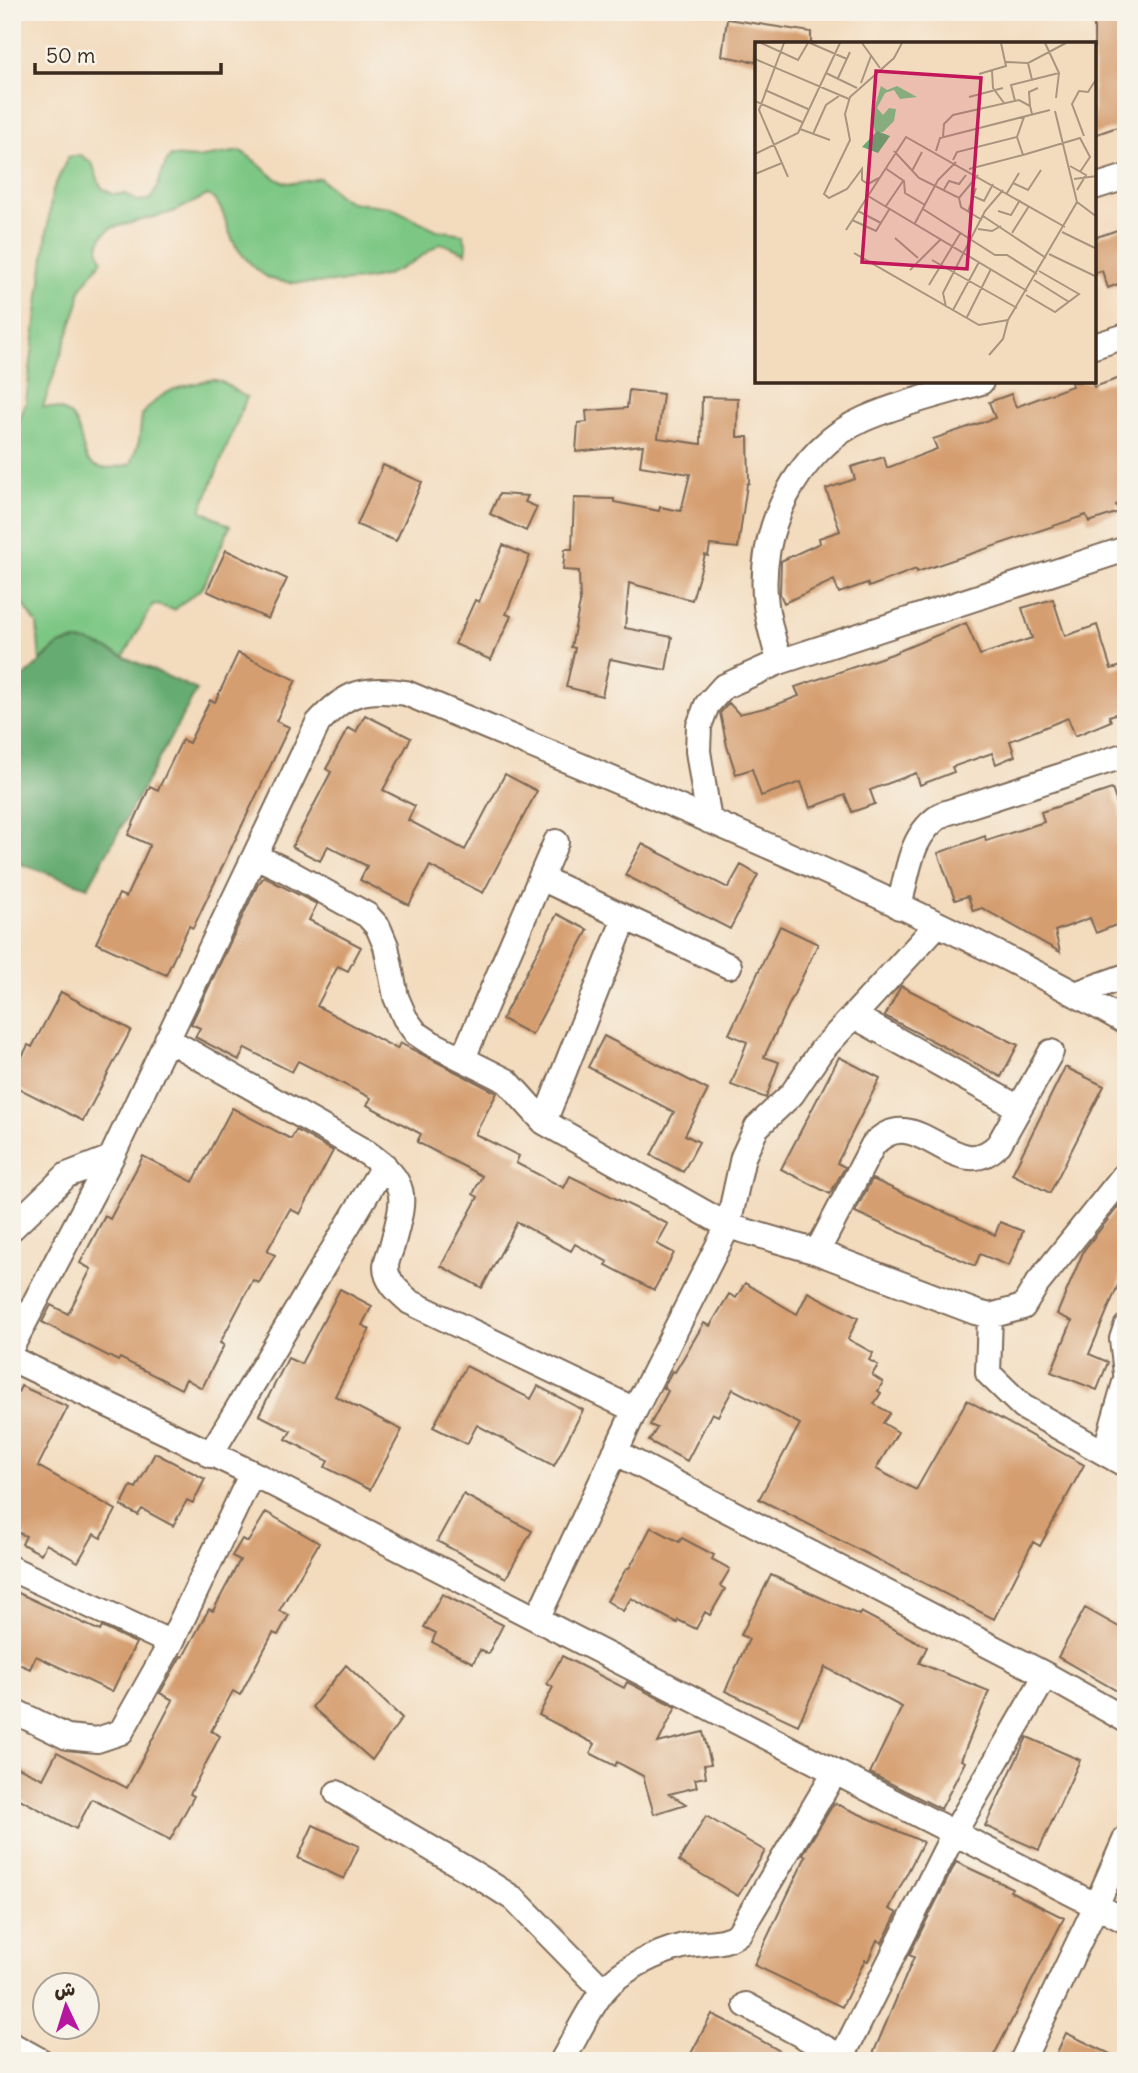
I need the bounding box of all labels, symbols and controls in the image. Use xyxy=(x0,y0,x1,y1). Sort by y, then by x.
scale bar xyxy=(35,32,220,76)
text: 50 m xyxy=(46,42,95,69)
inset map xyxy=(755,42,1096,383)
north arrow xyxy=(32,1972,102,2042)
text: ش xyxy=(54,1976,76,2002)

